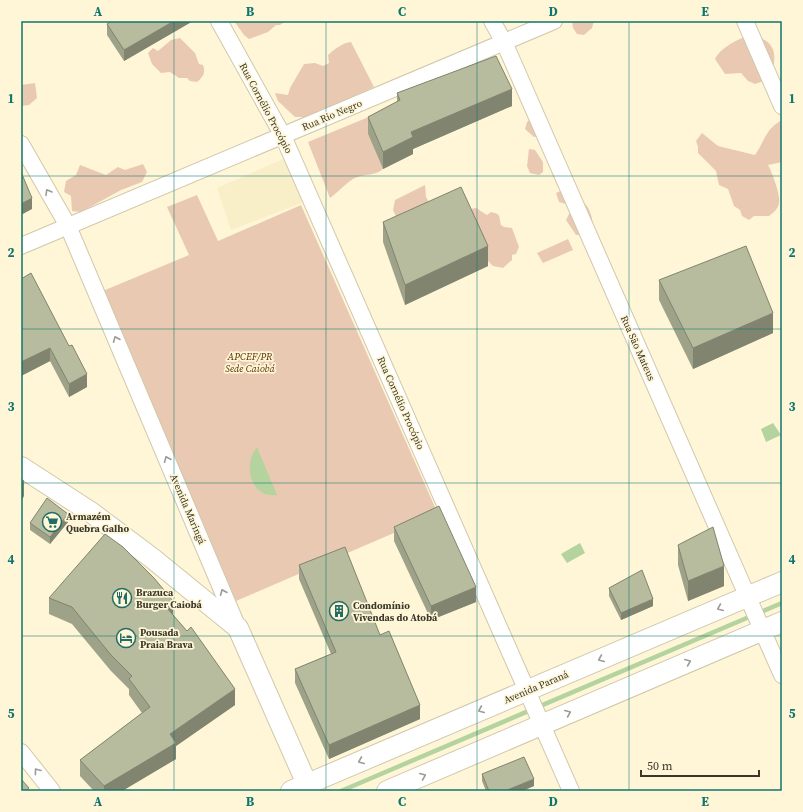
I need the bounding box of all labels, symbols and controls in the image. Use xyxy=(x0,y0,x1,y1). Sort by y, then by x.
text: A xyxy=(94,3,103,20)
text: B xyxy=(246,3,255,20)
text: C xyxy=(398,3,406,20)
text: D xyxy=(548,3,558,20)
text: E xyxy=(701,3,709,20)
street label: Rua Cornélio Procópio xyxy=(237,61,296,156)
text: 1 xyxy=(7,90,15,107)
text: 1 xyxy=(788,90,796,107)
street label: Rua Rio Negro xyxy=(300,96,365,134)
one-way arrow xyxy=(46,189,53,196)
text: 2 xyxy=(7,244,15,261)
text: 2 xyxy=(788,244,796,261)
street label: Rua São Mateus xyxy=(618,313,658,383)
one-way arrow xyxy=(113,336,121,344)
park label: APCEF/PR Sede Caiobá xyxy=(225,350,276,375)
street label: Rua Cornélio Procópio xyxy=(375,354,428,452)
text: 3 xyxy=(7,398,15,415)
text: 3 xyxy=(788,398,796,415)
one-way arrow xyxy=(163,456,171,463)
street label: Avenida Maringá xyxy=(167,472,209,547)
place label: Armazém Quebra Galho xyxy=(66,510,129,535)
supermarket icon: Armazém Quebra Galho xyxy=(41,511,63,533)
text: 4 xyxy=(7,551,15,568)
text: 4 xyxy=(788,551,796,568)
place label: Brazuca Burger Caiobá xyxy=(136,586,203,611)
restaurant icon: Brazuca Burger Caiobá xyxy=(111,587,133,609)
one-way arrow xyxy=(220,588,228,596)
place label: Condomínio Vivendas do Atobá xyxy=(353,599,438,624)
building icon: Condomínio Vivendas do Atobá xyxy=(328,600,350,622)
one-way arrow xyxy=(717,604,724,612)
place label: Pousada Praia Brava xyxy=(140,626,193,651)
hotel icon: Pousada Praia Brava xyxy=(115,627,137,649)
one-way arrow xyxy=(597,654,605,662)
one-way arrow xyxy=(683,659,691,667)
street label: Avenida Paraná xyxy=(502,667,571,707)
text: 5 xyxy=(7,705,15,722)
one-way arrow xyxy=(478,705,486,713)
text: 5 xyxy=(788,705,796,722)
one-way arrow xyxy=(565,710,572,718)
scale bar xyxy=(641,752,759,778)
one-way arrow xyxy=(358,756,366,764)
text: 50 m xyxy=(647,758,673,774)
one-way arrow xyxy=(35,768,42,775)
one-way arrow xyxy=(419,772,426,780)
text: A xyxy=(94,793,103,810)
text: B xyxy=(246,793,255,810)
text: C xyxy=(398,793,406,810)
text: D xyxy=(548,793,558,810)
text: E xyxy=(701,793,709,810)

